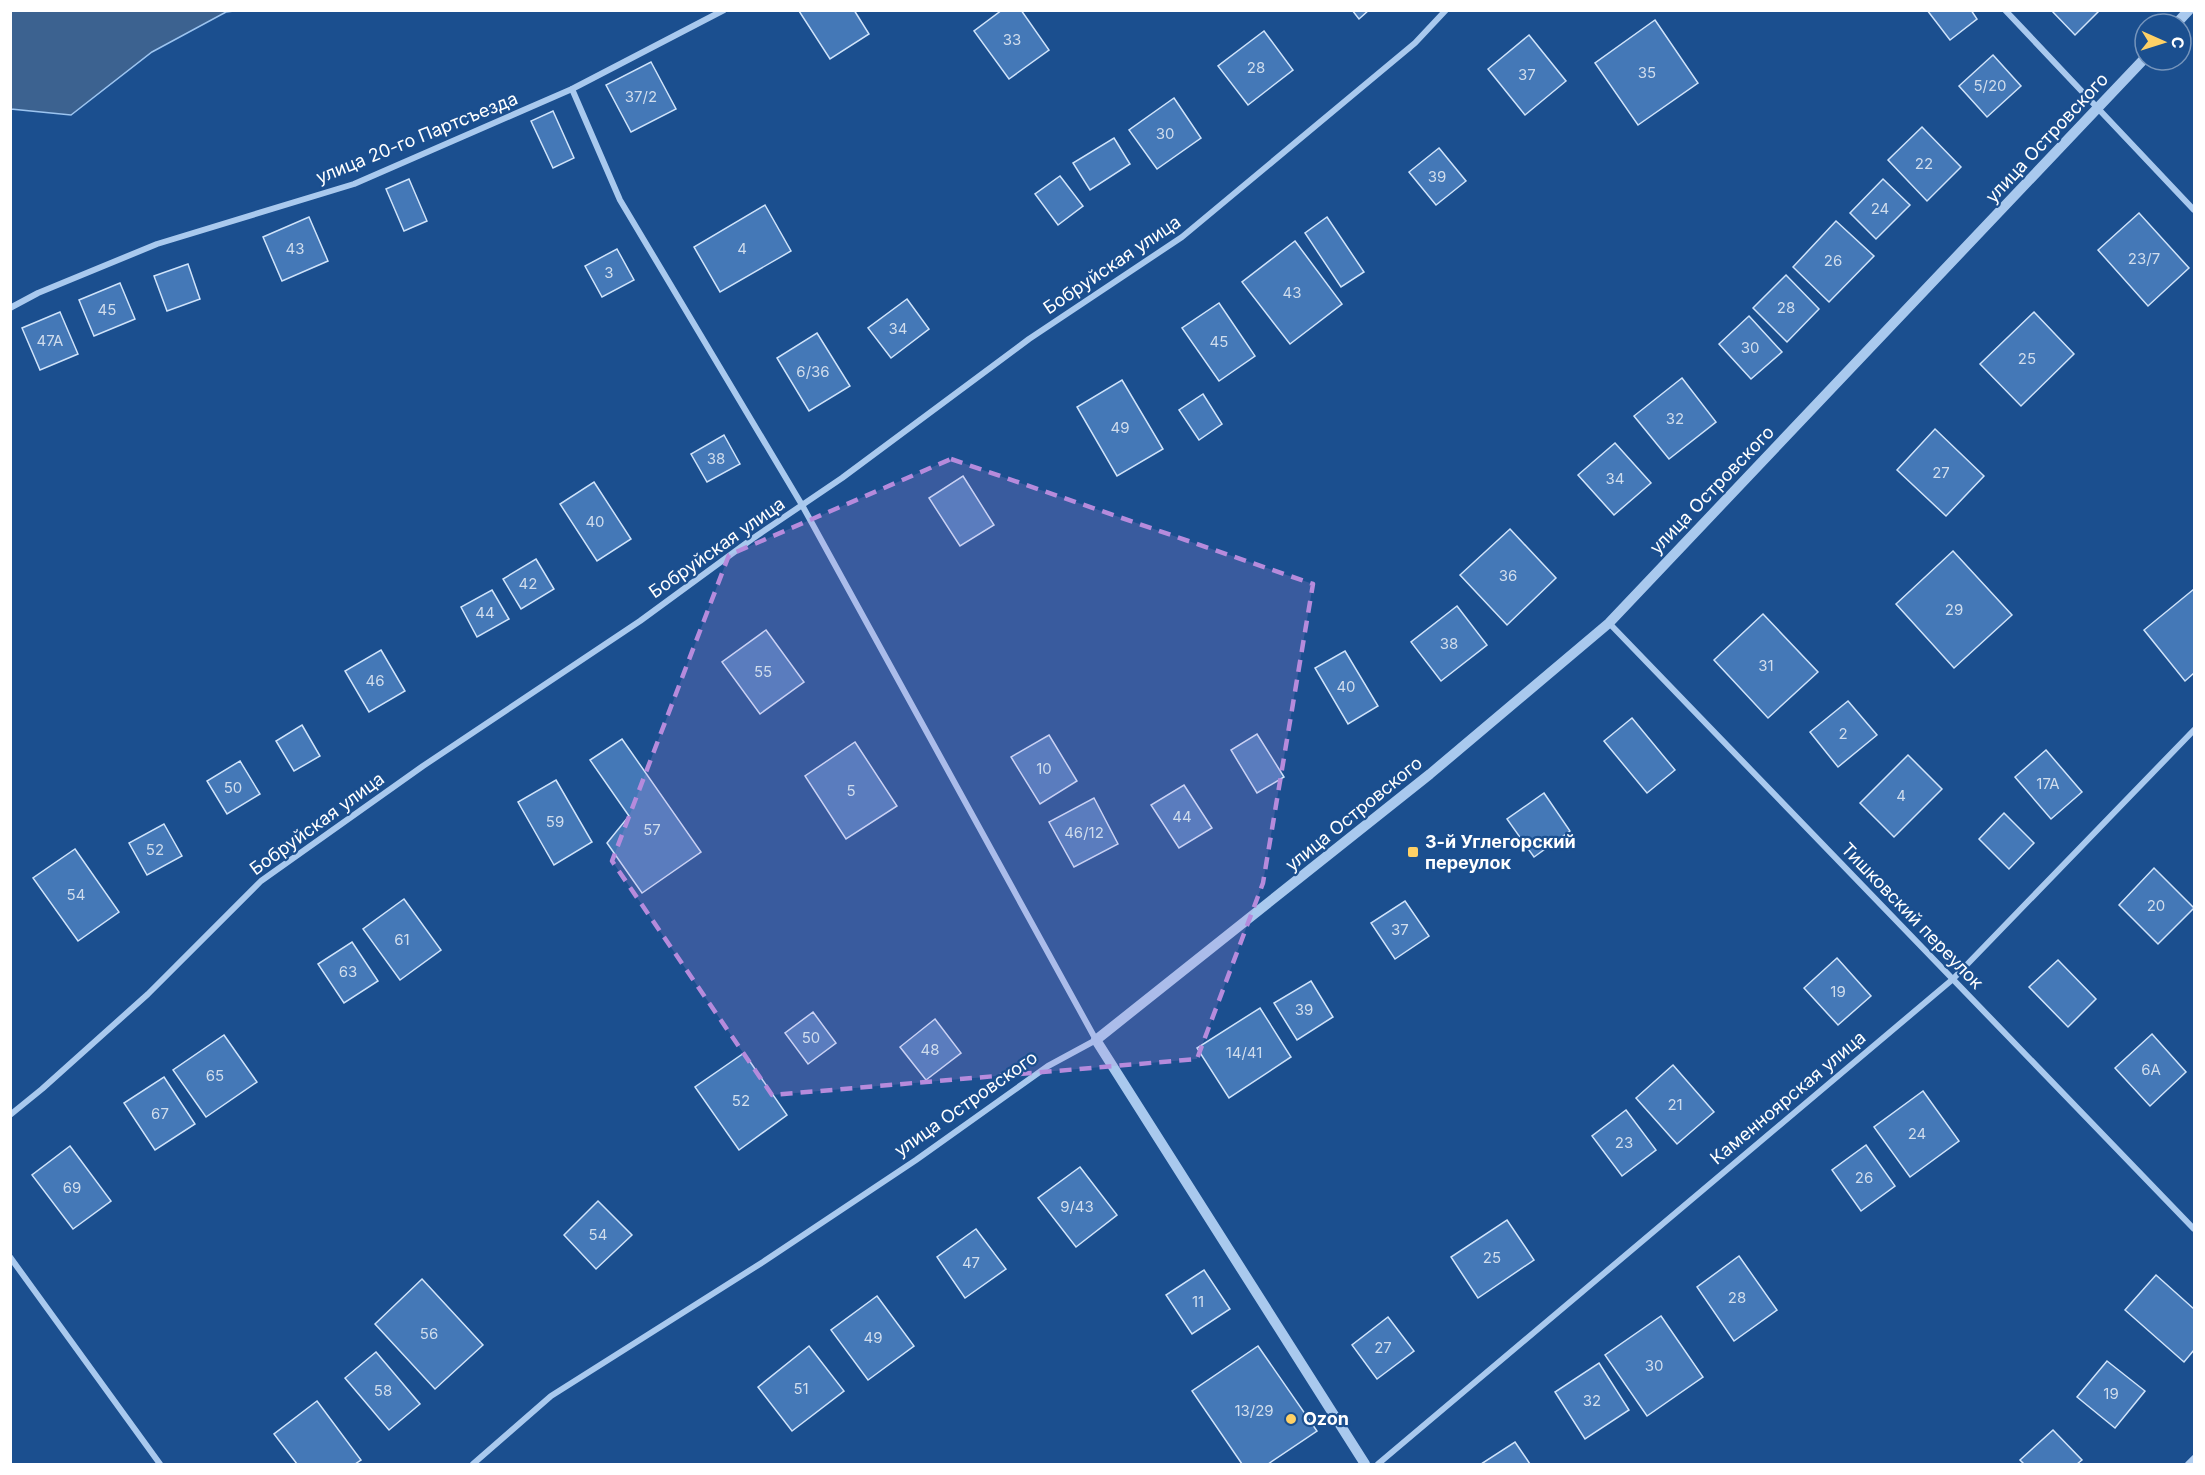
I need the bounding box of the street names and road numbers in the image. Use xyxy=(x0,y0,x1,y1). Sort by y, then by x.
street label: улица Островского xyxy=(1981,68,2112,207)
street label: улица 20-го Партсъезда xyxy=(313,87,521,188)
street label: Бобруйская улица xyxy=(1039,211,1184,318)
street label: улица Островского xyxy=(1645,421,1778,558)
street label: Бобруйская улица xyxy=(645,493,789,602)
street label: улица Островского xyxy=(1281,752,1426,875)
street label: Бобруйская улица xyxy=(245,768,388,879)
street label: Тишковский переулок xyxy=(1837,838,1988,993)
street label: Каменноярская улица xyxy=(1706,1027,1869,1169)
street label: улица Островского xyxy=(890,1046,1041,1161)

